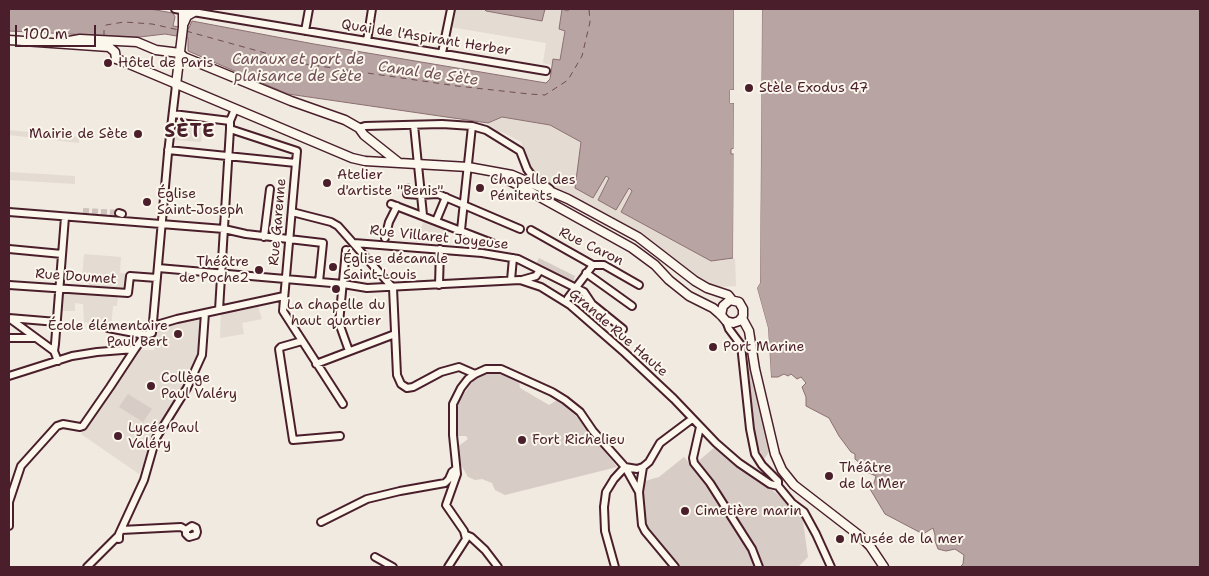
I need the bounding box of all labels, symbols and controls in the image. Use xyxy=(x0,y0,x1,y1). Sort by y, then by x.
scale bar xyxy=(18,15,99,47)
street label: Quai de l'Aspirant Herber xyxy=(340,16,512,60)
text: 100 m xyxy=(23,24,68,44)
water label: Canaux et port de plaisance de Sète xyxy=(232,51,364,86)
place label: Hôtel de Paris xyxy=(118,55,213,71)
marker: Hôtel de Paris xyxy=(102,57,114,69)
water label: Canal de Sète xyxy=(377,58,479,90)
place label: Stèle Exodus 47 xyxy=(759,80,868,96)
marker: Stèle Exodus 47 xyxy=(743,82,755,94)
district label: SÈTE xyxy=(164,121,216,143)
place label: Mairie de Sète xyxy=(29,126,128,142)
marker: Mairie de Sète xyxy=(132,128,144,140)
place label: Atelier d'artiste "Benis" xyxy=(337,167,444,200)
place label: Chapelle des Pénitents xyxy=(490,172,576,204)
marker: Atelier d'artiste "Benis" xyxy=(321,177,333,189)
street label: Rue Garenne xyxy=(266,178,290,266)
marker: Chapelle des Pénitents xyxy=(474,182,486,194)
place label: Église Saint-Joseph xyxy=(157,186,244,218)
marker: Église Saint-Joseph xyxy=(141,196,153,208)
street label: Rue Villaret Joyeuse xyxy=(369,222,509,254)
street label: Rue Caron xyxy=(556,224,626,270)
place label: Église décanale Saint-Louis xyxy=(343,251,448,284)
place label: Théâtre de Poche2 xyxy=(179,254,249,286)
marker: Église décanale Saint-Louis xyxy=(327,261,339,273)
marker: Théâtre de Poche2 xyxy=(253,264,265,276)
street label: Rue Doumet xyxy=(35,266,117,288)
marker: La chapelle du haut quartier xyxy=(330,283,342,295)
street label: Grande Rue Haute xyxy=(565,286,671,380)
place label: La chapelle du haut quartier xyxy=(287,297,385,330)
place label: École élémentaire Paul Bert xyxy=(48,318,168,351)
marker: École élémentaire Paul Bert xyxy=(172,328,184,340)
place label: Port Marine xyxy=(723,339,804,355)
marker: Port Marine xyxy=(707,341,719,353)
place label: Collège Paul Valéry xyxy=(161,370,237,402)
marker: Collège Paul Valéry xyxy=(145,380,157,392)
place label: Lycée Paul Valéry xyxy=(128,420,199,452)
marker: Lycée Paul Valéry xyxy=(112,430,124,442)
place label: Fort Richelieu xyxy=(532,432,625,448)
marker: Fort Richelieu xyxy=(516,434,528,446)
place label: Théâtre de la Mer xyxy=(839,460,906,492)
marker: Théâtre de la Mer xyxy=(823,470,835,482)
place label: Cimetière marin xyxy=(695,503,802,519)
marker: Cimetière marin xyxy=(679,505,691,517)
place label: Musée de la mer xyxy=(850,531,964,547)
marker: Musée de la mer xyxy=(834,533,846,545)

